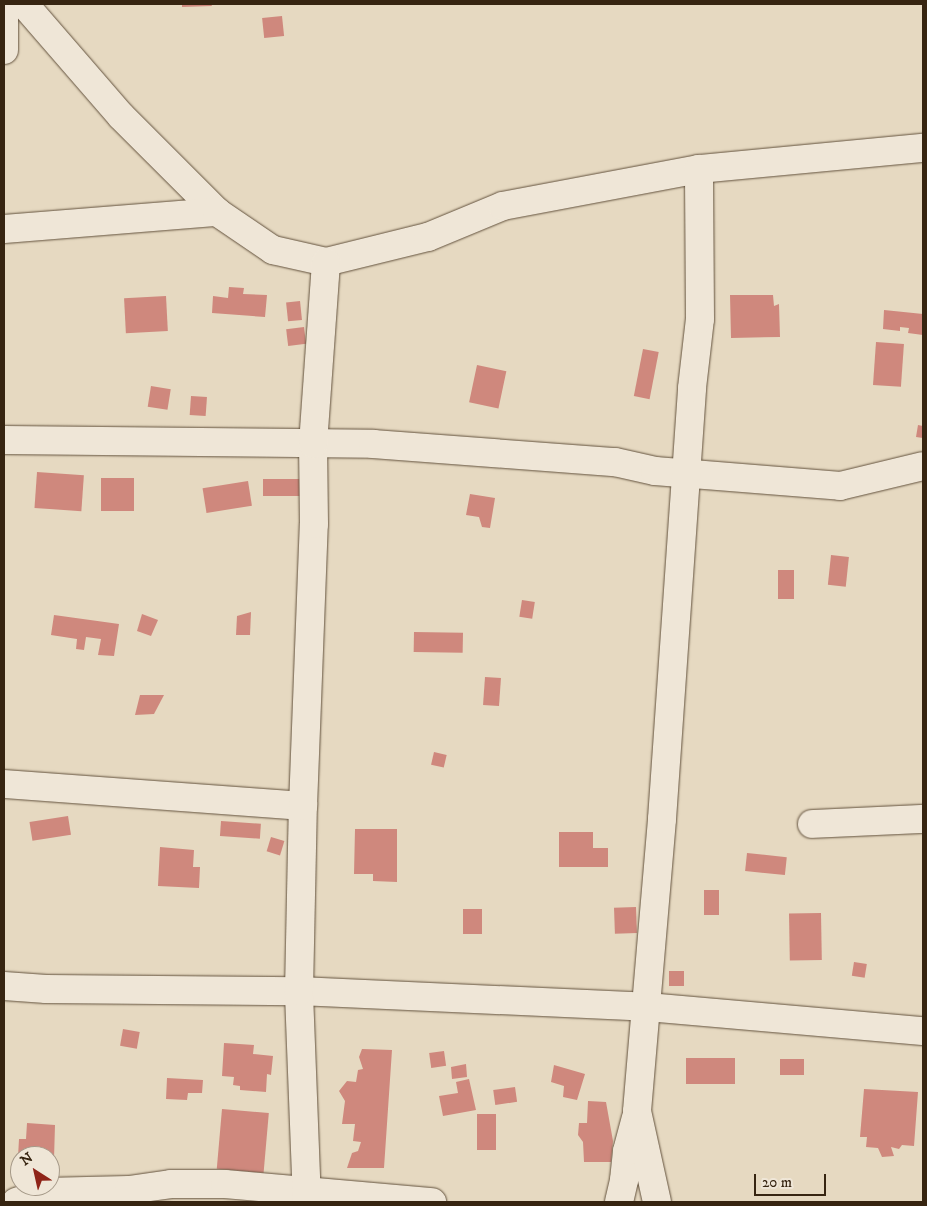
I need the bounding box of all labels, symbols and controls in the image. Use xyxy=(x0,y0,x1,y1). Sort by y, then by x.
north arrow xyxy=(10,1146,60,1196)
text: N xyxy=(17,1149,37,1170)
scale bar xyxy=(757,1164,830,1196)
text: 20 m xyxy=(762,1173,792,1192)

